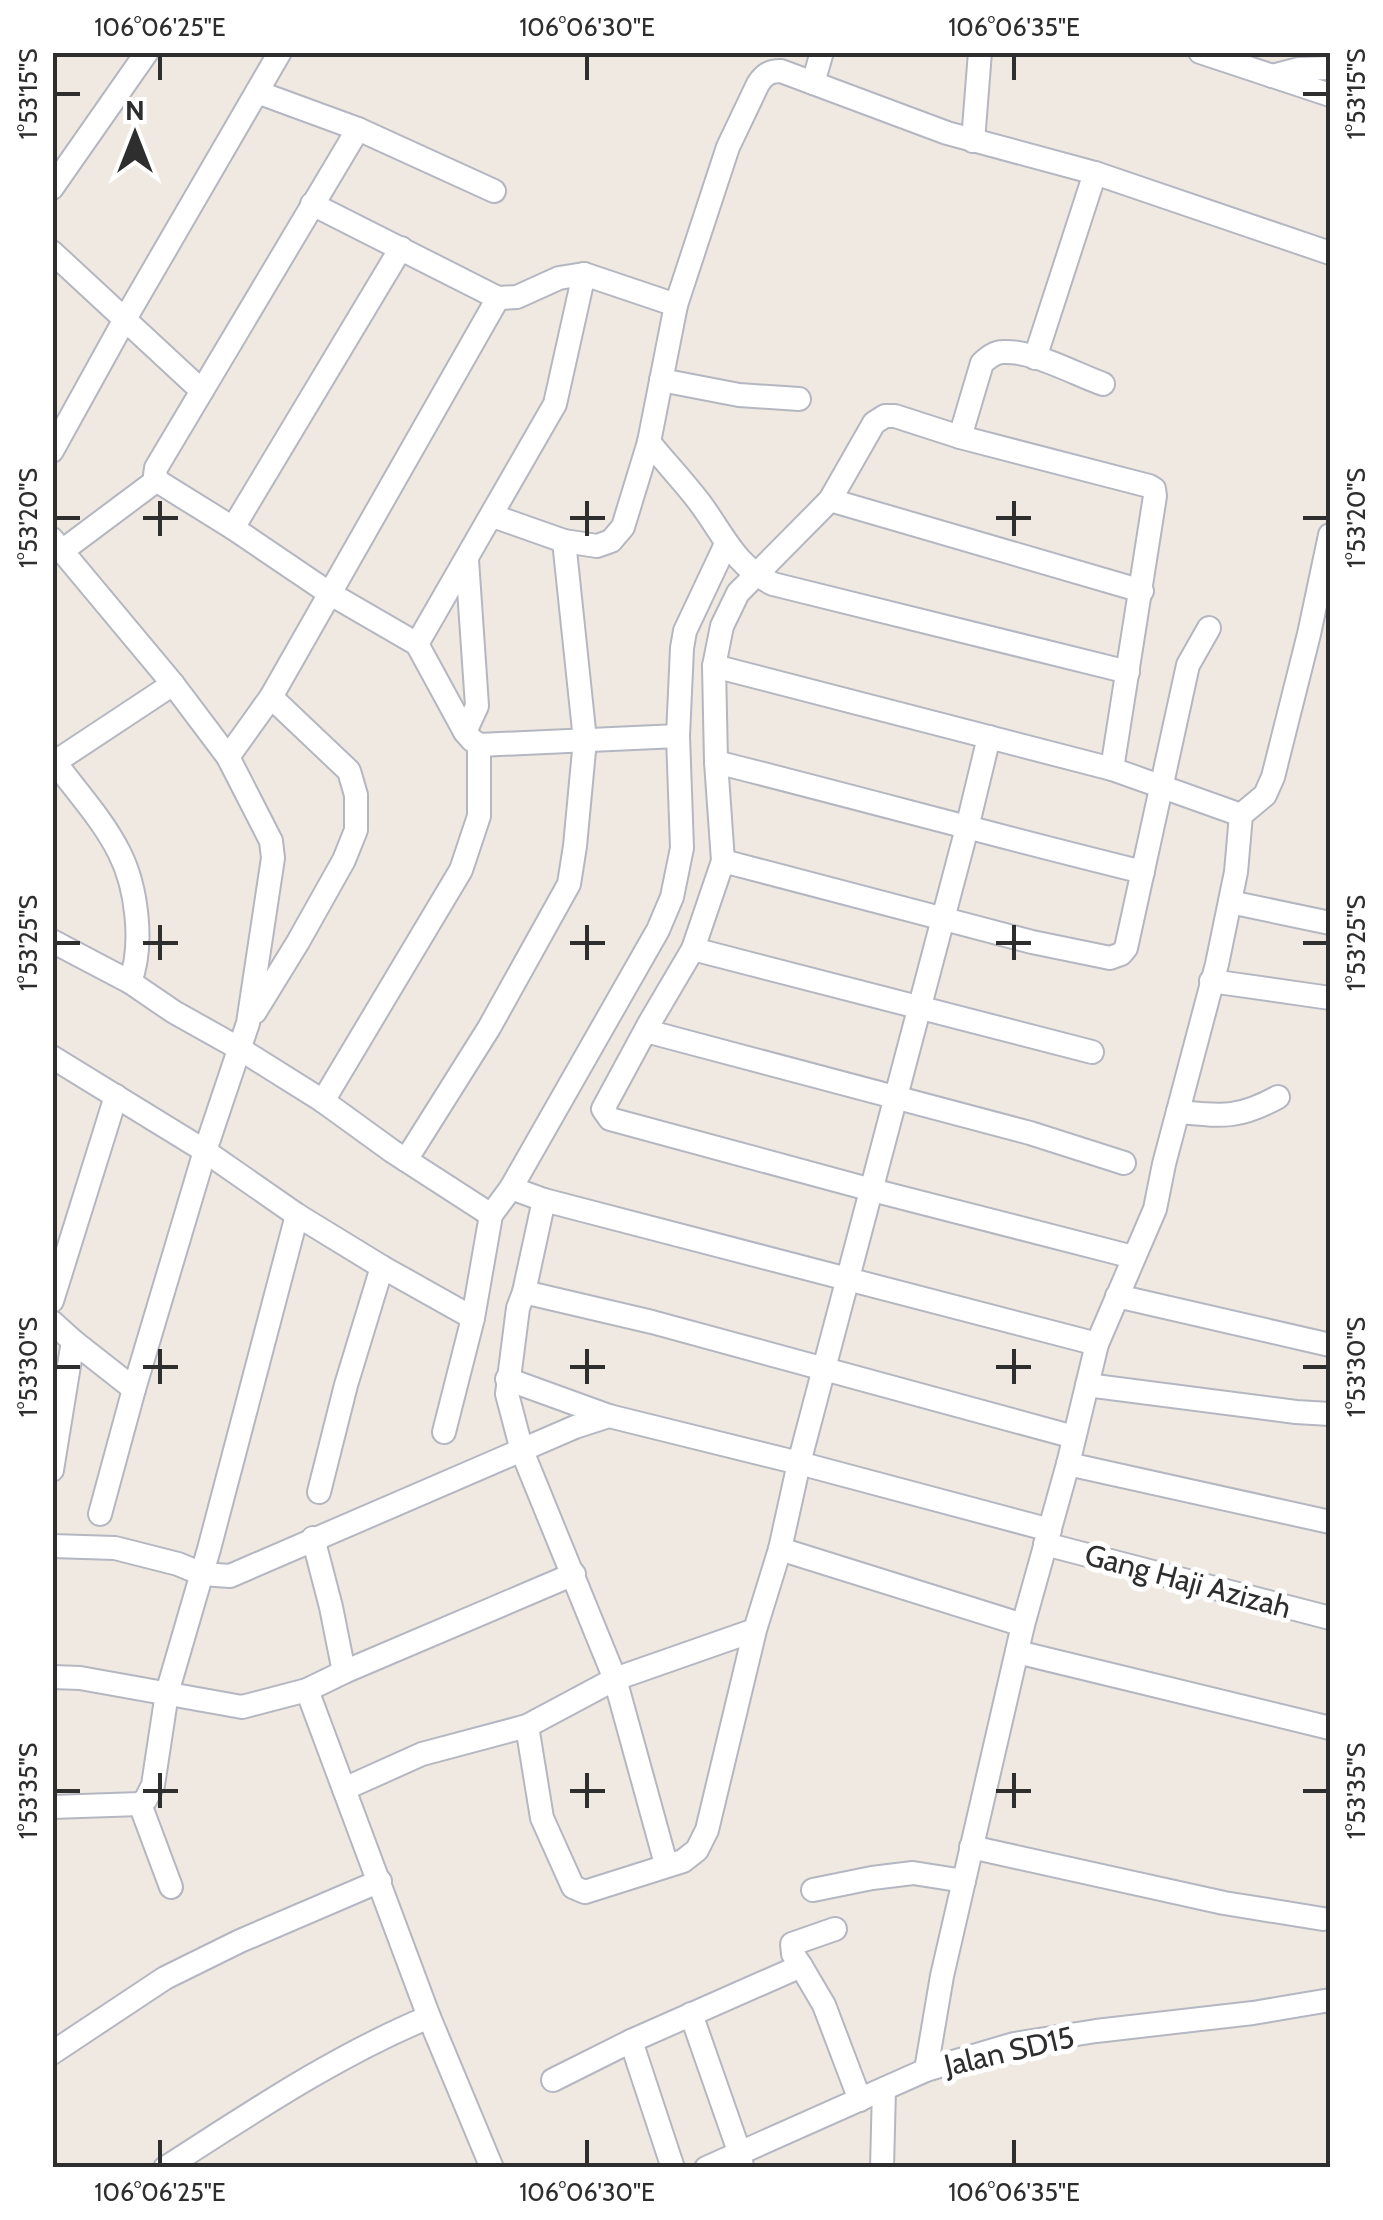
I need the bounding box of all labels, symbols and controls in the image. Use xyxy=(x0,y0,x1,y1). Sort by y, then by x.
text: 106°06'25"E xyxy=(94,12,226,42)
text: 106°06'30"E xyxy=(519,12,655,42)
text: 106°06'35"E xyxy=(948,12,1080,42)
text: 1°53'15"S xyxy=(13,48,43,140)
text: 1°53'15"S xyxy=(1341,48,1371,140)
north arrow xyxy=(85,85,185,185)
text: N xyxy=(125,93,145,127)
text: 1°53'20"S xyxy=(13,468,43,568)
text: 1°53'20"S xyxy=(1341,468,1371,568)
text: 1°53'25"S xyxy=(13,895,43,991)
text: 1°53'25"S xyxy=(1341,895,1371,991)
text: 1°53'30"S xyxy=(13,1317,43,1417)
text: 1°53'30"S xyxy=(1341,1317,1371,1417)
street label: Gang Haji Azizah xyxy=(1081,1536,1295,1626)
text: 1°53'35"S xyxy=(13,1743,43,1839)
text: 1°53'35"S xyxy=(1341,1743,1371,1839)
street label: Jalan SD15 xyxy=(940,2018,1078,2084)
text: 106°06'25"E xyxy=(94,2177,226,2207)
text: 106°06'30"E xyxy=(519,2177,655,2207)
text: 106°06'35"E xyxy=(948,2177,1080,2207)

